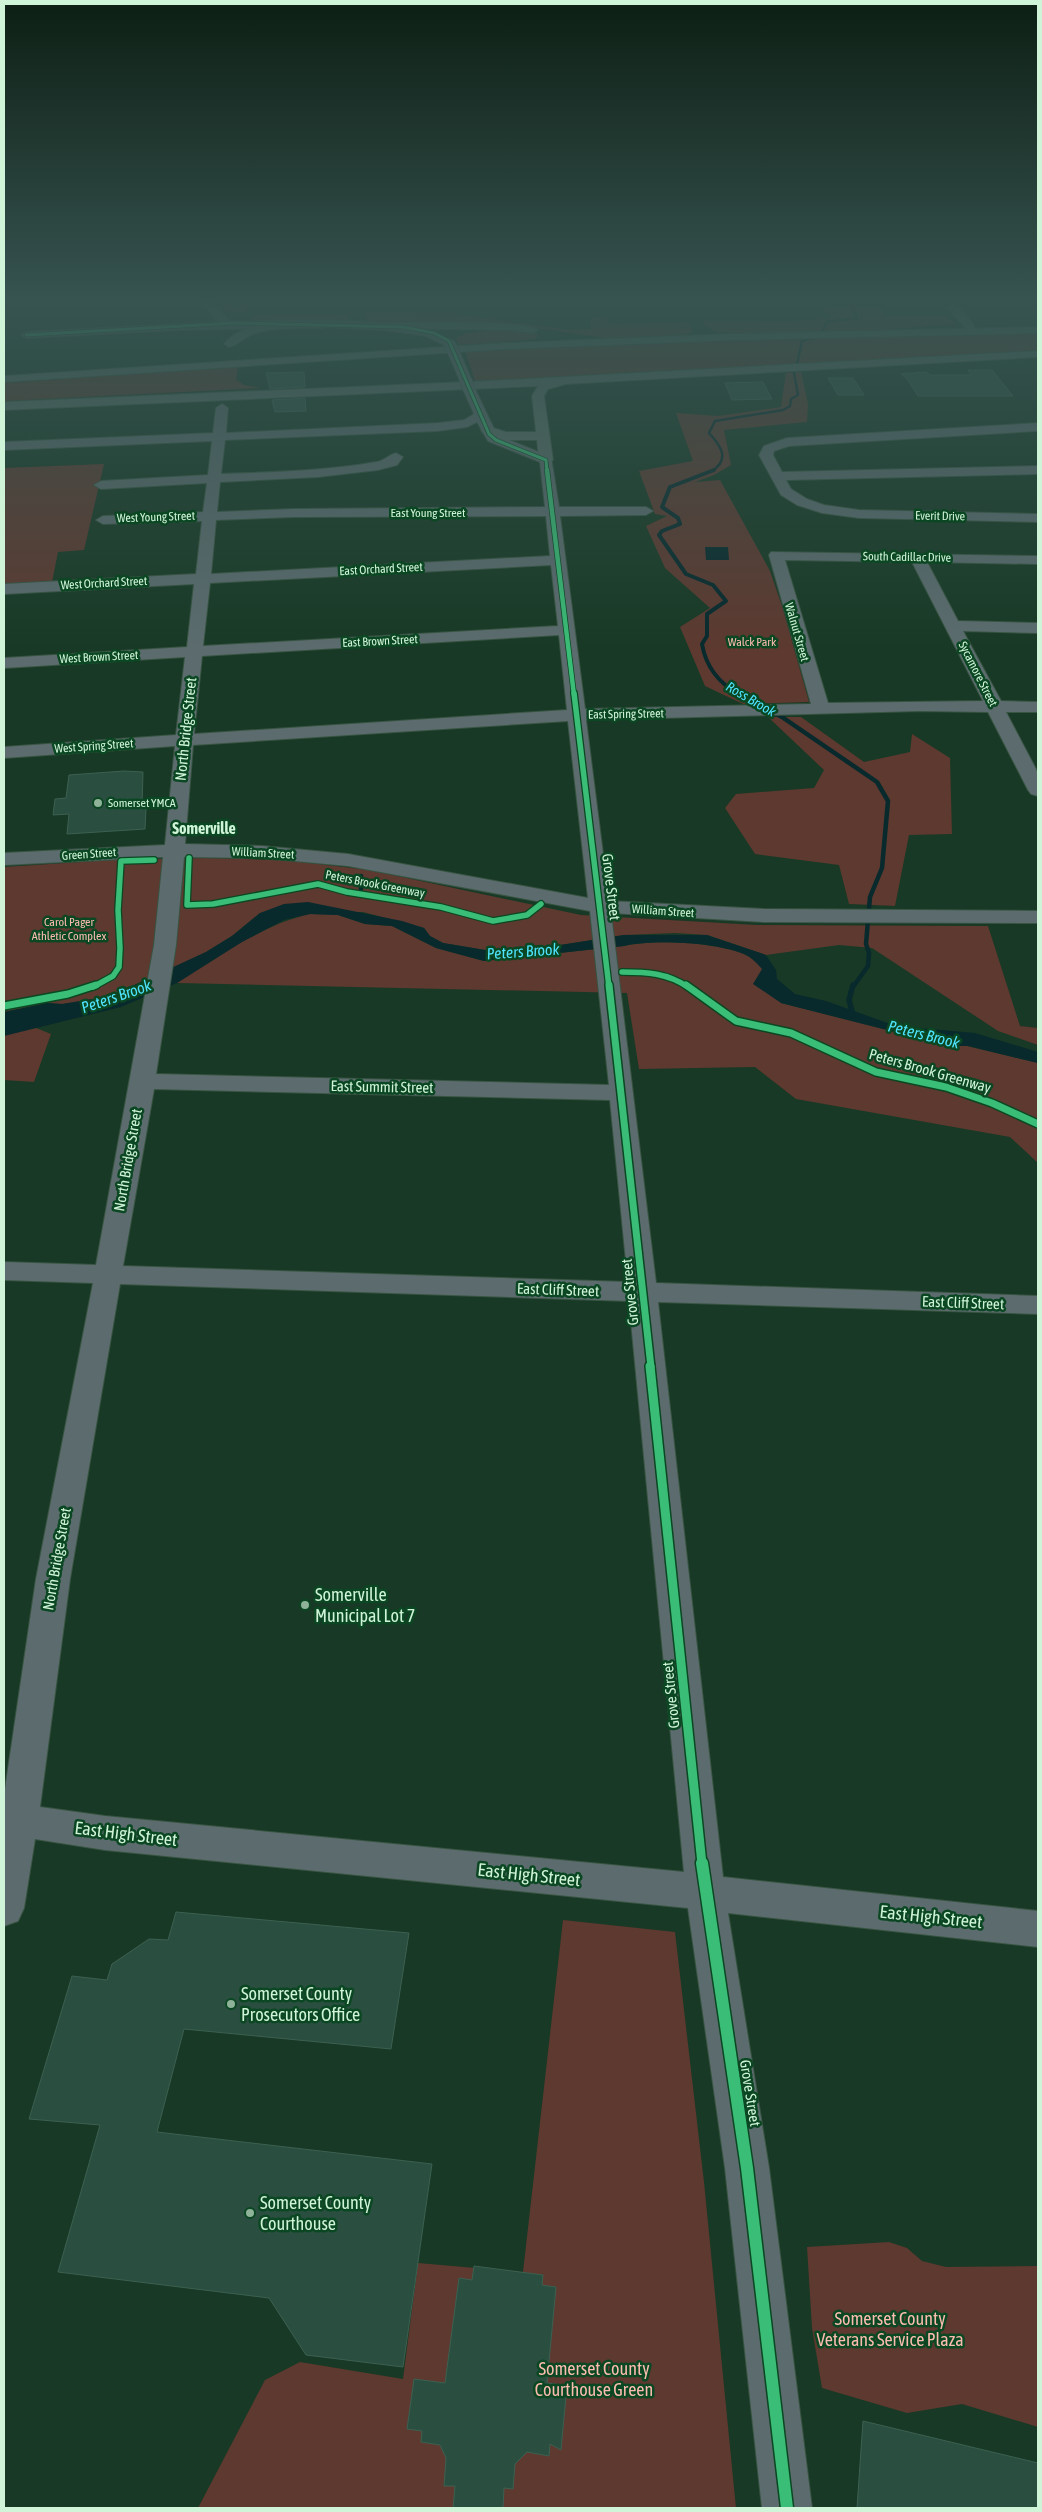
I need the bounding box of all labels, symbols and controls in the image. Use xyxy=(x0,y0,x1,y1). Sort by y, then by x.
street label: East Young Street xyxy=(390,506,466,520)
street label: West Young Street xyxy=(117,509,196,525)
street label: Everit Drive xyxy=(915,509,965,523)
street label: South Cadillac Drive xyxy=(863,549,951,565)
street label: East Orchard Street xyxy=(339,560,424,578)
street label: West Orchard Street xyxy=(60,574,148,592)
street label: Walnut Street xyxy=(782,601,812,663)
street label: East Brown Street xyxy=(342,632,419,650)
park label: Walck Park xyxy=(728,635,777,649)
street label: Sycamore Street xyxy=(956,639,1001,709)
street label: West Brown Street xyxy=(59,648,139,666)
street label: North Bridge Street xyxy=(172,676,199,781)
water label: Ross Brook xyxy=(723,678,780,720)
street label: East Spring Street xyxy=(588,706,665,722)
street label: West Spring Street xyxy=(54,736,134,756)
place label: Somerset YMCA xyxy=(108,796,176,810)
marker: Somerset YMCA xyxy=(92,797,104,809)
district label: Somerville xyxy=(172,819,236,837)
street label: William Street xyxy=(231,844,295,862)
street label: Green Street xyxy=(61,845,117,863)
street label: Grove Street xyxy=(599,853,624,921)
street label: Peters Brook Greenway xyxy=(324,867,426,901)
street label: William Street xyxy=(631,902,695,920)
park label: Carol Pager Athletic Complex xyxy=(32,915,106,943)
water label: Peters Brook xyxy=(486,939,561,963)
water label: Peters Brook xyxy=(78,975,154,1016)
water label: Peters Brook xyxy=(886,1016,963,1052)
street label: Peters Brook Greenway xyxy=(867,1045,993,1096)
street label: East Summit Street xyxy=(330,1077,434,1096)
street label: North Bridge Street xyxy=(110,1107,145,1213)
street label: Grove Street xyxy=(618,1258,641,1326)
street label: East Cliff Street xyxy=(517,1280,599,1299)
street label: East Cliff Street xyxy=(922,1293,1004,1312)
street label: North Bridge Street xyxy=(39,1506,74,1612)
place label: Somerville Municipal Lot 7 xyxy=(315,1584,415,1626)
marker: Somerville Municipal Lot 7 xyxy=(299,1599,311,1611)
street label: Grove Street xyxy=(659,1661,682,1729)
street label: East High Street xyxy=(74,1817,178,1850)
street label: East High Street xyxy=(477,1859,581,1890)
street label: East High Street xyxy=(879,1901,983,1932)
place label: Somerset County Prosecutors Office xyxy=(241,1983,360,2025)
marker: Somerset County Prosecutors Office xyxy=(225,1998,237,2010)
street label: Grove Street xyxy=(737,2058,764,2127)
place label: Somerset County Courthouse xyxy=(260,2192,371,2234)
marker: Somerset County Courthouse xyxy=(244,2207,256,2219)
park label: Somerset County Veterans Service Plaza xyxy=(816,2308,964,2350)
park label: Somerset County Courthouse Green xyxy=(535,2358,653,2400)

